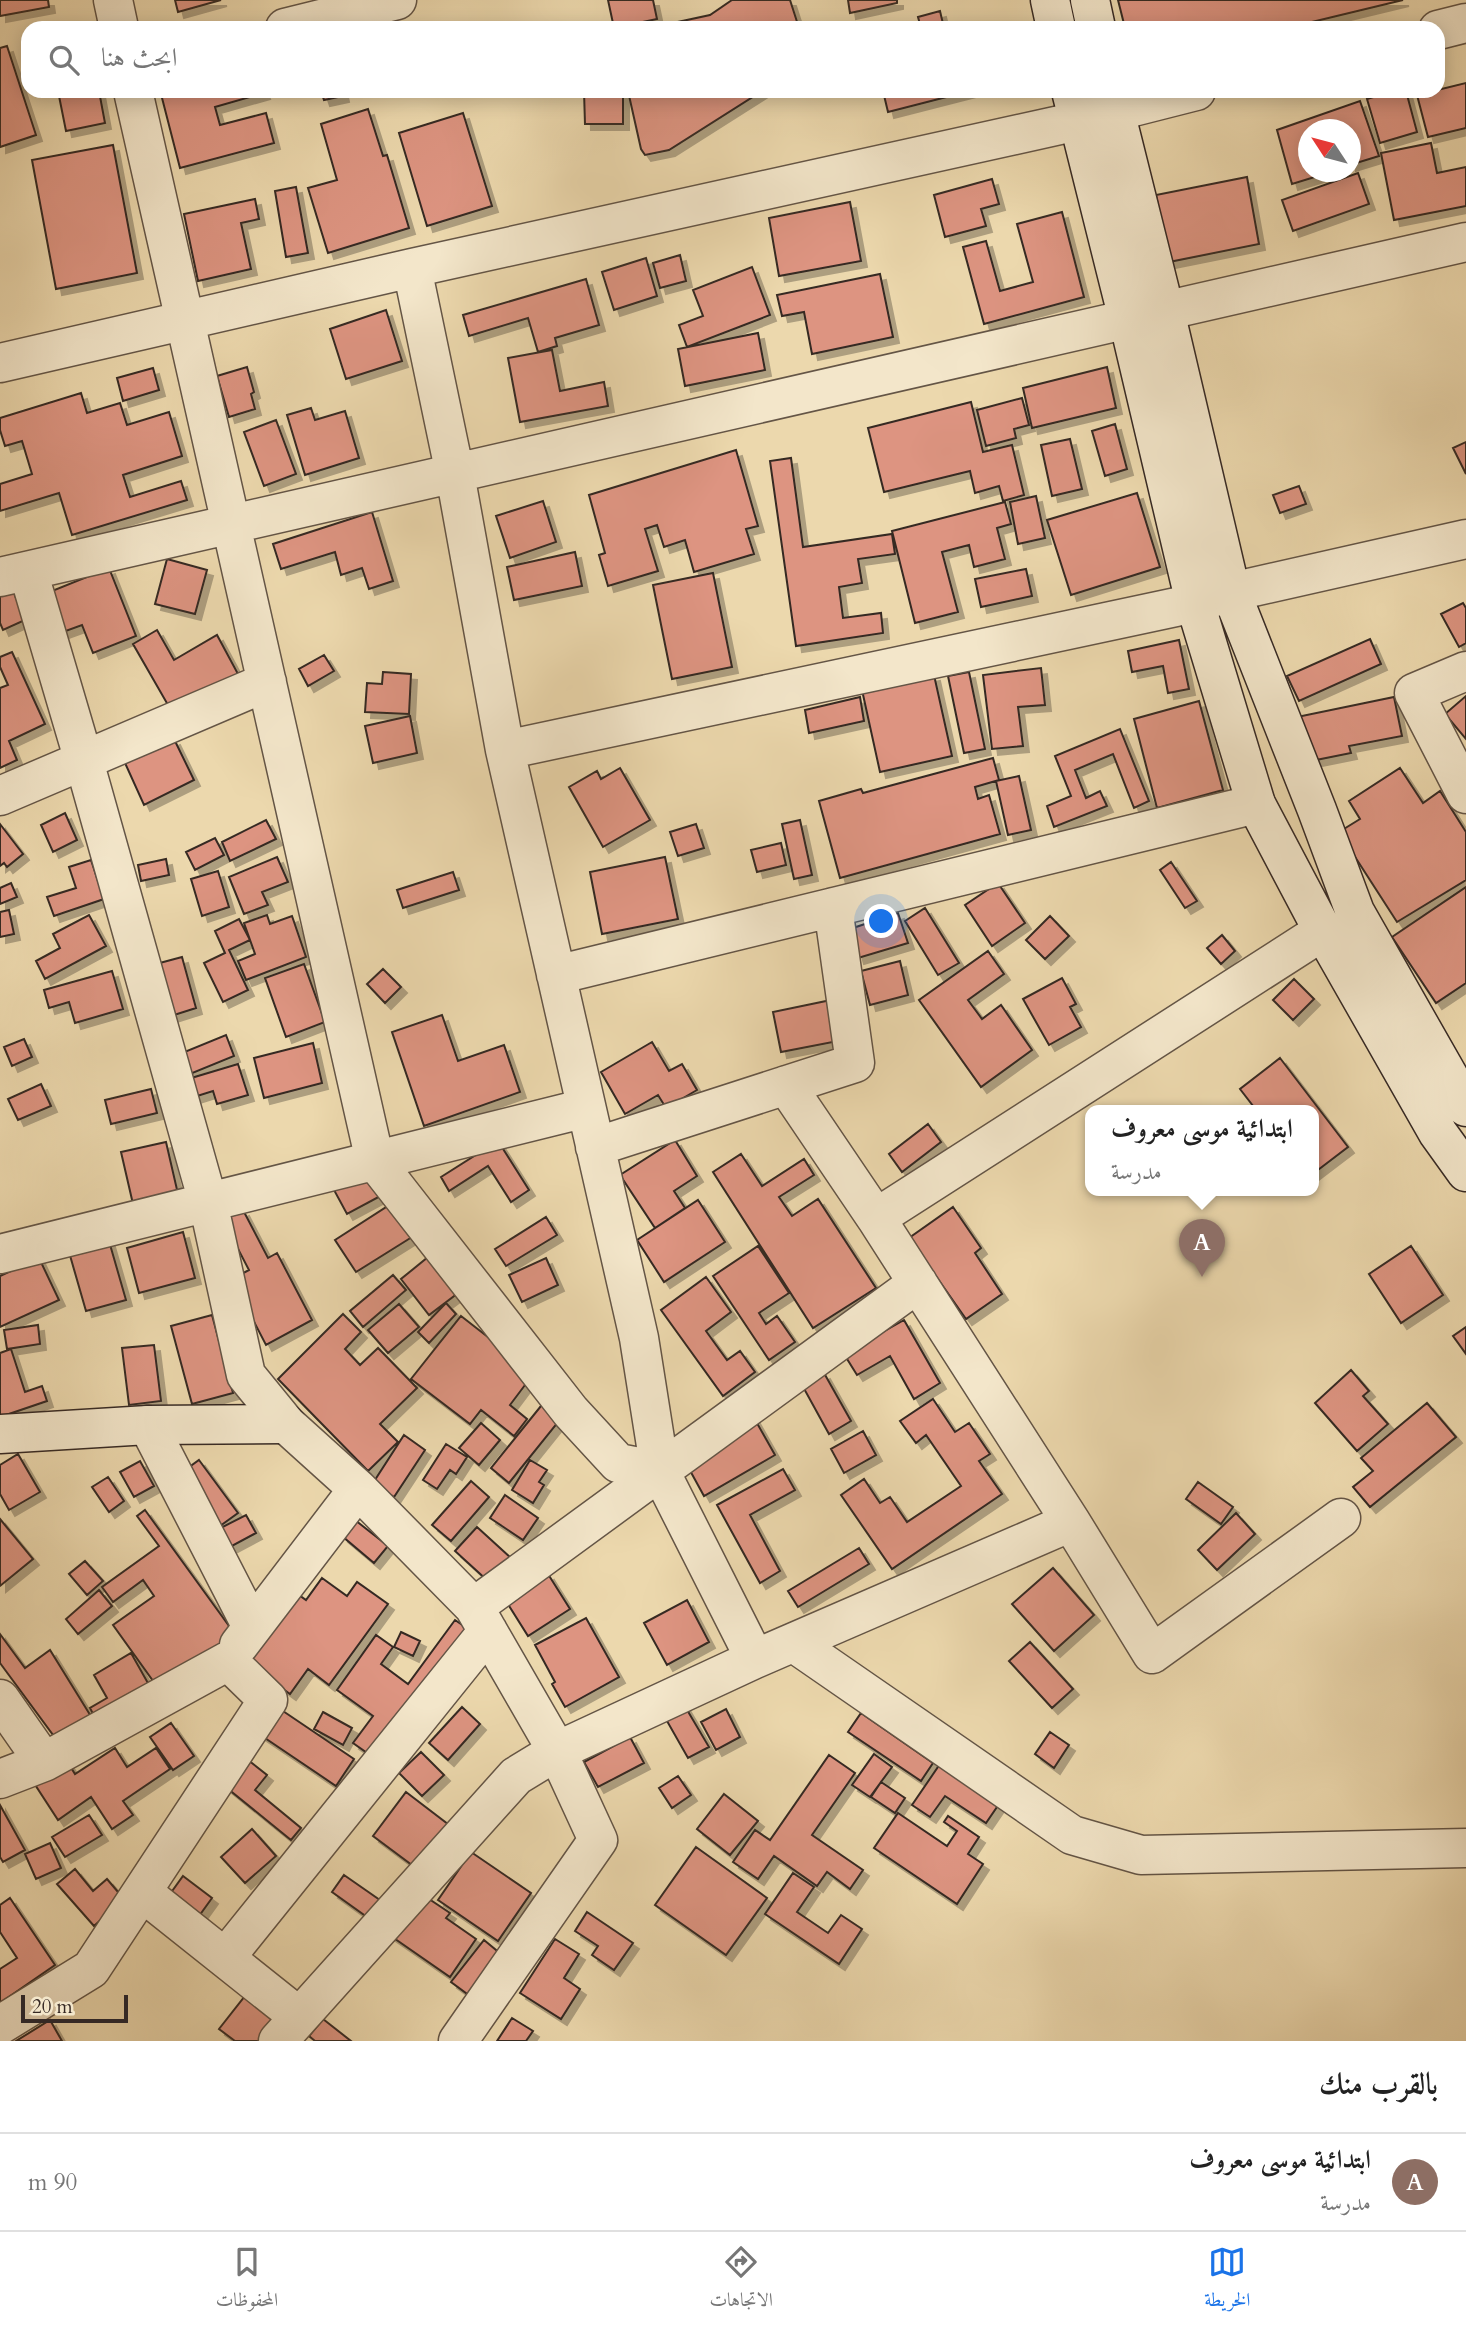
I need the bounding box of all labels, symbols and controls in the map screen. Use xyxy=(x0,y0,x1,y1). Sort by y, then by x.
search box xyxy=(21,21,1445,98)
text: ابحث هنا xyxy=(101,40,177,75)
icon: search xyxy=(45,41,83,79)
north arrow xyxy=(1298,119,1361,182)
your location xyxy=(864,904,898,938)
popup xyxy=(1085,1105,1319,1196)
text: ابتدائية موسى معروف xyxy=(1111,1111,1293,1146)
text: مدرسة xyxy=(1111,1156,1162,1187)
pin: A xyxy=(1179,1219,1225,1277)
scale bar xyxy=(21,1992,128,2024)
text: 20 m xyxy=(32,1994,73,2020)
text: بالقرب منك xyxy=(1319,2064,1438,2105)
text: ابتدائية موسى معروف xyxy=(1189,2142,1371,2177)
text: 90 m xyxy=(28,2167,77,2198)
text: A xyxy=(1406,2167,1424,2198)
text: مدرسة xyxy=(1320,2187,1371,2218)
tab: المحفوظات xyxy=(216,2243,278,2318)
tab: الاتجاهات xyxy=(709,2243,773,2318)
tab: الخريطة xyxy=(1204,2243,1250,2318)

